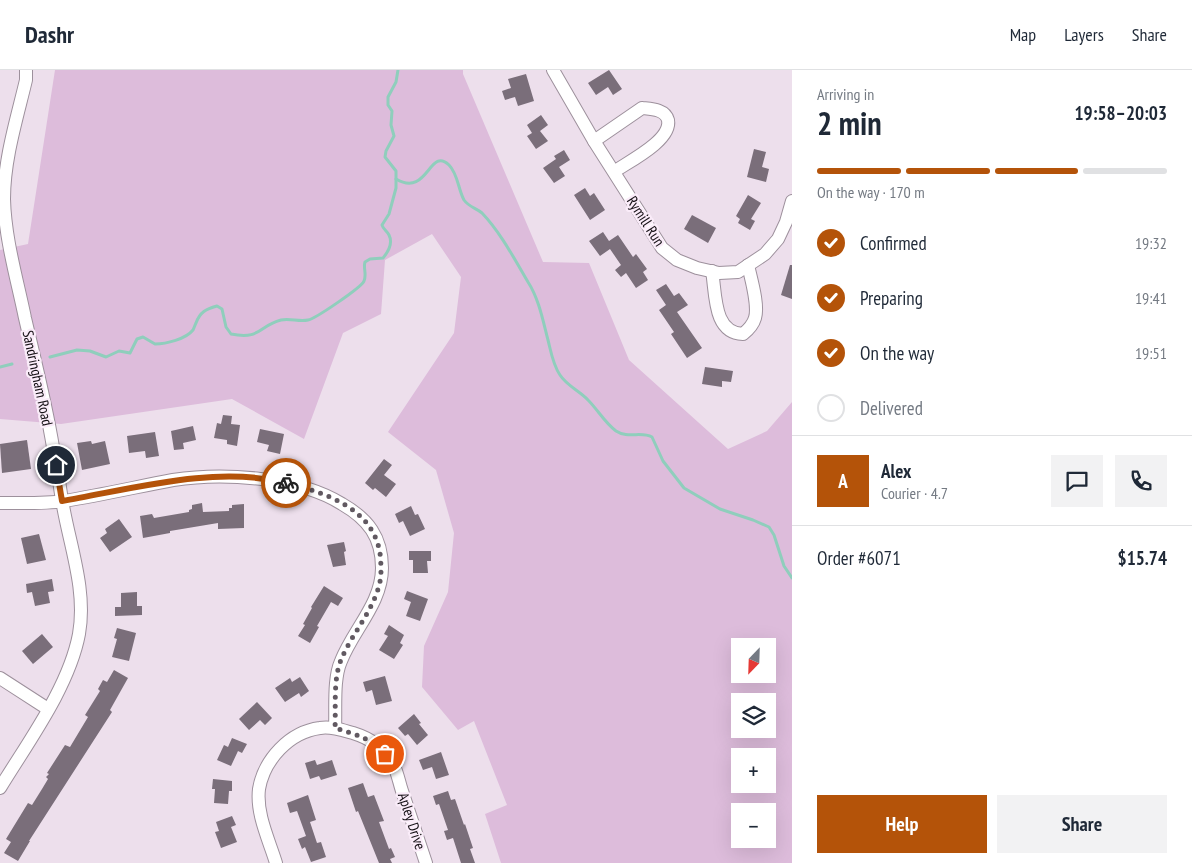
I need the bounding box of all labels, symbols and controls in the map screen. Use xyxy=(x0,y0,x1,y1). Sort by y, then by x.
text: Dashr xyxy=(25,19,74,50)
text: Map xyxy=(1010,23,1036,46)
text: Layers xyxy=(1064,23,1104,46)
text: Share xyxy=(1132,23,1167,46)
text: Arriving in xyxy=(817,84,874,104)
text: 19:58–20:03 xyxy=(1074,101,1167,125)
text: 2 min xyxy=(817,102,882,144)
text: On the way · 170 m xyxy=(817,182,925,202)
street label: Rymill Run xyxy=(623,192,669,250)
icon: check xyxy=(817,229,845,257)
text: Confirmed xyxy=(860,231,927,255)
text: 19:32 xyxy=(1135,233,1167,253)
icon: check xyxy=(817,284,845,312)
text: Preparing xyxy=(860,286,923,310)
text: 19:41 xyxy=(1135,288,1167,308)
street label: Sandringham Road xyxy=(19,329,57,427)
icon: check xyxy=(817,339,845,367)
text: On the way xyxy=(860,341,934,365)
text: 19:51 xyxy=(1135,343,1167,363)
text: Delivered xyxy=(860,396,923,420)
pin xyxy=(35,444,77,486)
icon: home xyxy=(42,451,70,479)
button: chat xyxy=(1051,455,1103,507)
button: phone xyxy=(1115,455,1167,507)
courier xyxy=(261,458,311,508)
text: Alex xyxy=(881,459,911,483)
icon: bike xyxy=(272,469,300,497)
text: A xyxy=(838,469,848,493)
text: Courier · 4.7 xyxy=(881,483,948,503)
text: Order #6071 xyxy=(817,546,901,570)
text: $15.74 xyxy=(1118,546,1167,570)
north arrow xyxy=(731,638,776,682)
map controls xyxy=(731,638,776,848)
button: layers xyxy=(731,693,776,738)
pin xyxy=(364,733,406,775)
icon: bag xyxy=(371,740,399,768)
button: + xyxy=(731,748,776,793)
street label: Apley Drive xyxy=(394,790,430,852)
button: Help xyxy=(817,795,987,853)
button: Share xyxy=(997,795,1167,853)
button: − xyxy=(731,803,776,848)

